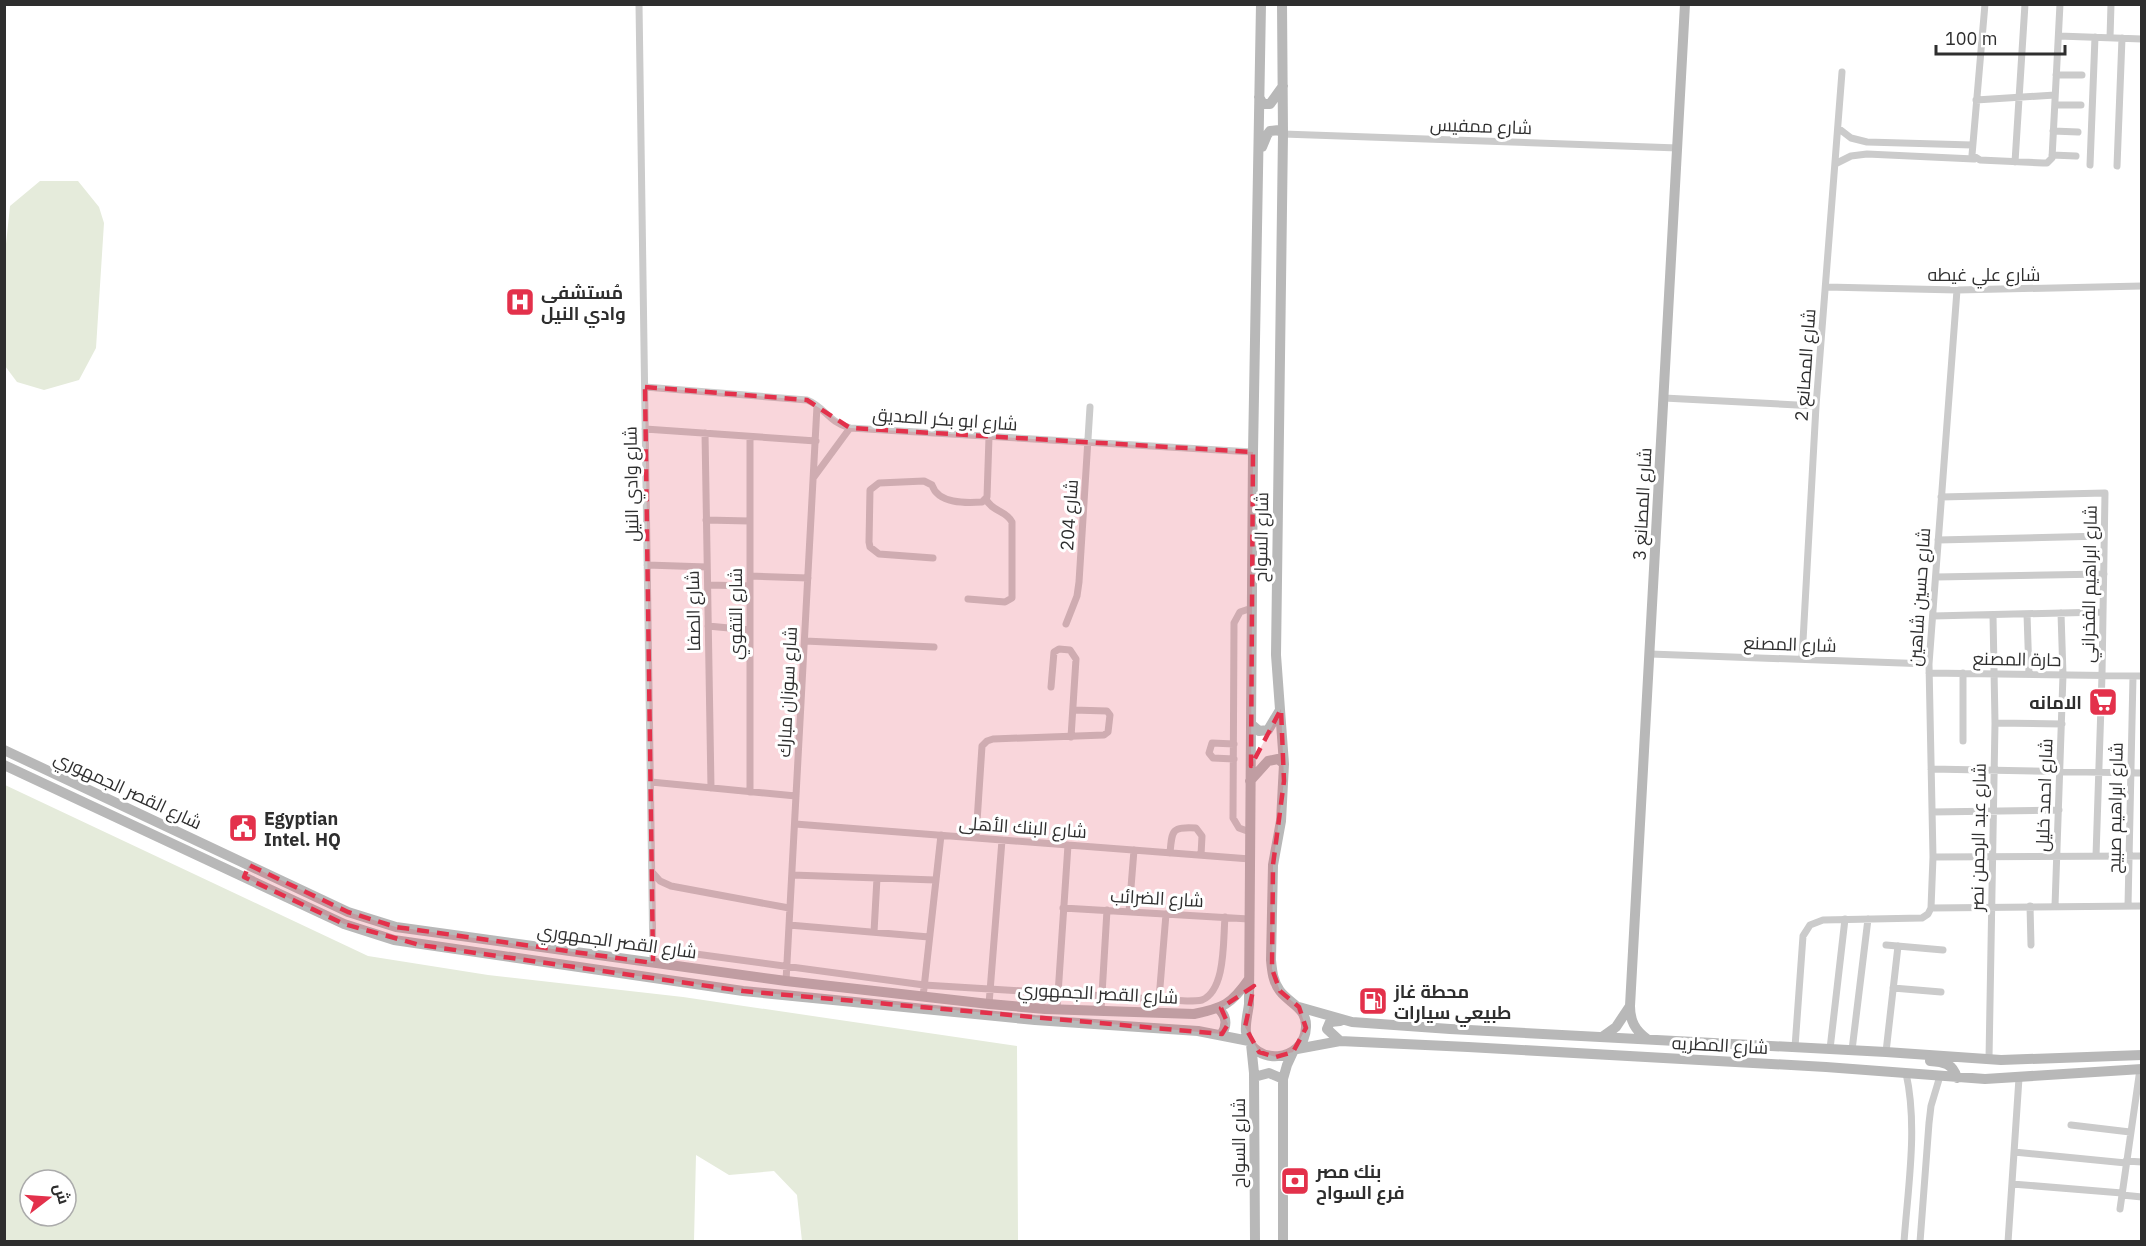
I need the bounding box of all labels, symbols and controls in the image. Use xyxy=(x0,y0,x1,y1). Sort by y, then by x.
scale bar xyxy=(1936,18,2065,56)
text: 100 m xyxy=(1945,27,1997,50)
street label: شارع ممفيس xyxy=(1430,113,1532,140)
street label: شارع علي غيطه xyxy=(1928,263,2040,289)
place label: مُستشفى وادي النيل xyxy=(541,281,626,328)
hospital icon: مُستشفى وادي النيل xyxy=(504,286,536,318)
street label: شارع المصانع 2 xyxy=(1790,308,1821,422)
street label: شارع ابو بكر الصديق xyxy=(872,402,1018,437)
street label: شارع وادي النيل xyxy=(618,426,647,542)
street label: شارع المصانع 3 xyxy=(1628,447,1657,561)
street label: شارع 204 xyxy=(1055,479,1084,552)
street label: شارع السواح xyxy=(1249,492,1274,582)
street label: شارع ابراهيم الفخراني xyxy=(2076,505,2105,663)
street label: شارع حسين شاهين xyxy=(1903,527,1936,667)
street label: شارع التقوي xyxy=(724,568,750,660)
street label: شارع الصفا xyxy=(681,570,706,652)
street label: شارع سوزان مبارك xyxy=(772,626,803,758)
street label: شارع المصنع xyxy=(1743,631,1837,658)
street label: حارة المصنع xyxy=(1972,647,2062,672)
supermarket icon: الامانه xyxy=(2087,686,2119,718)
place label: الامانه xyxy=(2029,691,2082,714)
street label: شارع احمد خليل xyxy=(2031,738,2058,852)
street label: شارع ابراهيم صبيح xyxy=(2102,742,2129,874)
street label: شارع القصر الجمهوري xyxy=(49,746,206,837)
street label: شارع عبد الرحمن نصر xyxy=(1965,763,1992,912)
place label: Egyptian Intel. HQ xyxy=(264,807,341,851)
street label: شارع البنك الأهلى xyxy=(958,811,1088,844)
public building icon: Egyptian Intel. HQ xyxy=(227,812,259,844)
street label: شارع الضرائب xyxy=(1110,884,1204,913)
street label: شارع القصر الجمهوري xyxy=(535,918,698,967)
street label: شارع القصر الجمهوري xyxy=(1017,977,1179,1012)
place label: محطة غاز طبيعي سيارات xyxy=(1393,980,1511,1028)
fuel station icon: محطة غاز طبيعي سيارات xyxy=(1357,985,1389,1017)
street label: شارع المطريه xyxy=(1671,1031,1769,1060)
street label: شارع السواح xyxy=(1227,1098,1251,1188)
place label: بنك مصر فرع السواح xyxy=(1315,1160,1405,1205)
bank icon: بنك مصر فرع السواح xyxy=(1279,1165,1311,1197)
north arrow xyxy=(18,1168,78,1228)
text: ش xyxy=(50,1181,75,1206)

